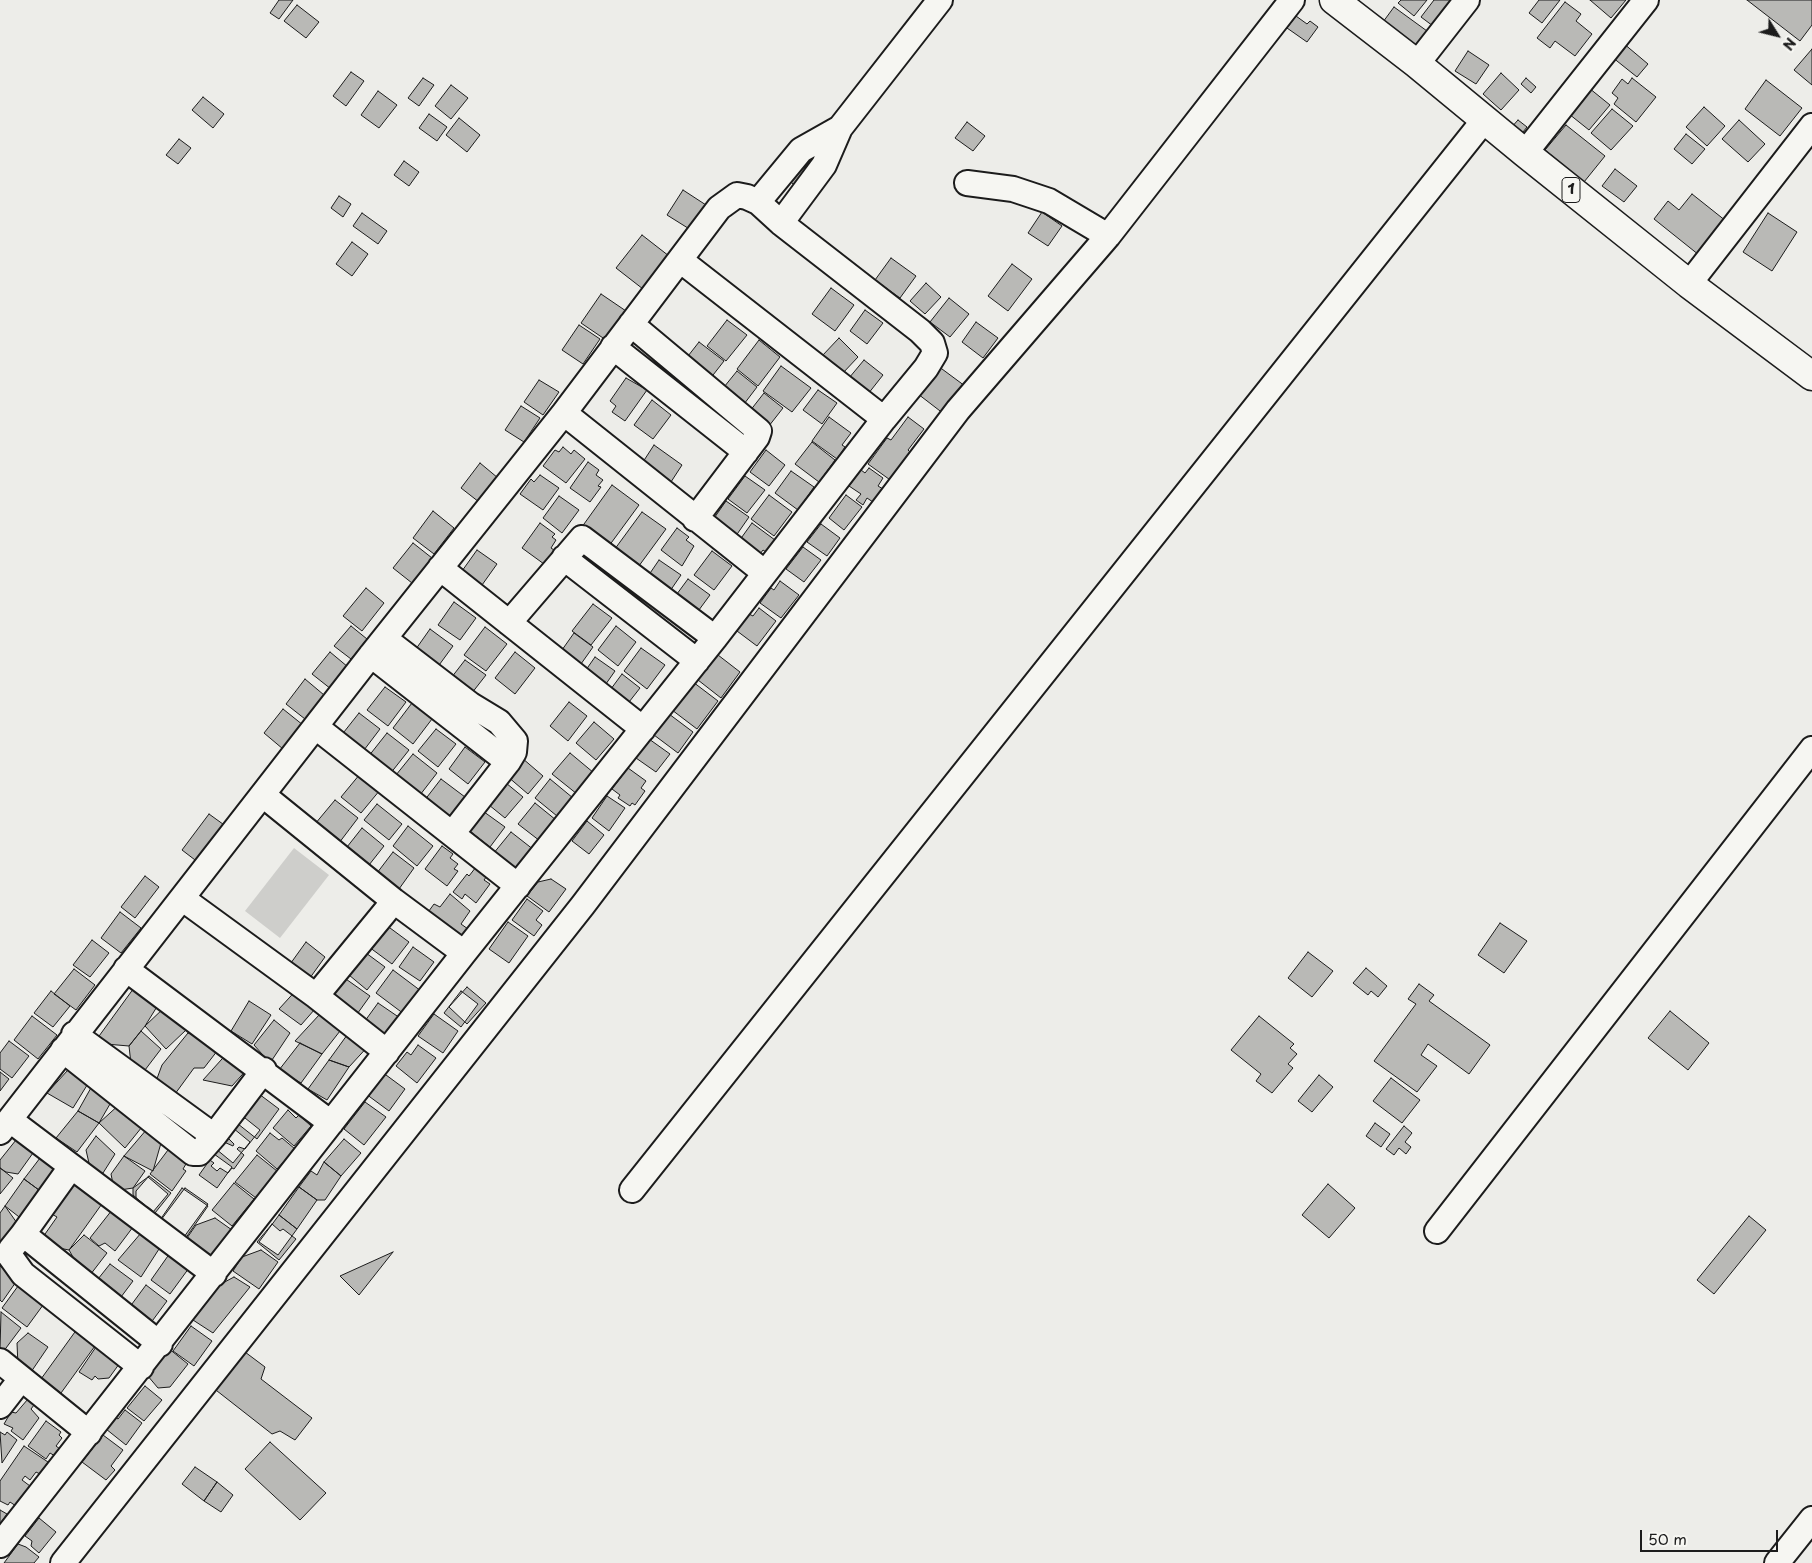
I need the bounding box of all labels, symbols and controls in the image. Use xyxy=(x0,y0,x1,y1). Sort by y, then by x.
north arrow xyxy=(1752,10,1802,60)
text: N xyxy=(1778,33,1801,55)
road number: 1 xyxy=(1562,178,1580,202)
scale bar xyxy=(1642,1520,1780,1552)
text: 50 m xyxy=(1648,1527,1687,1550)

